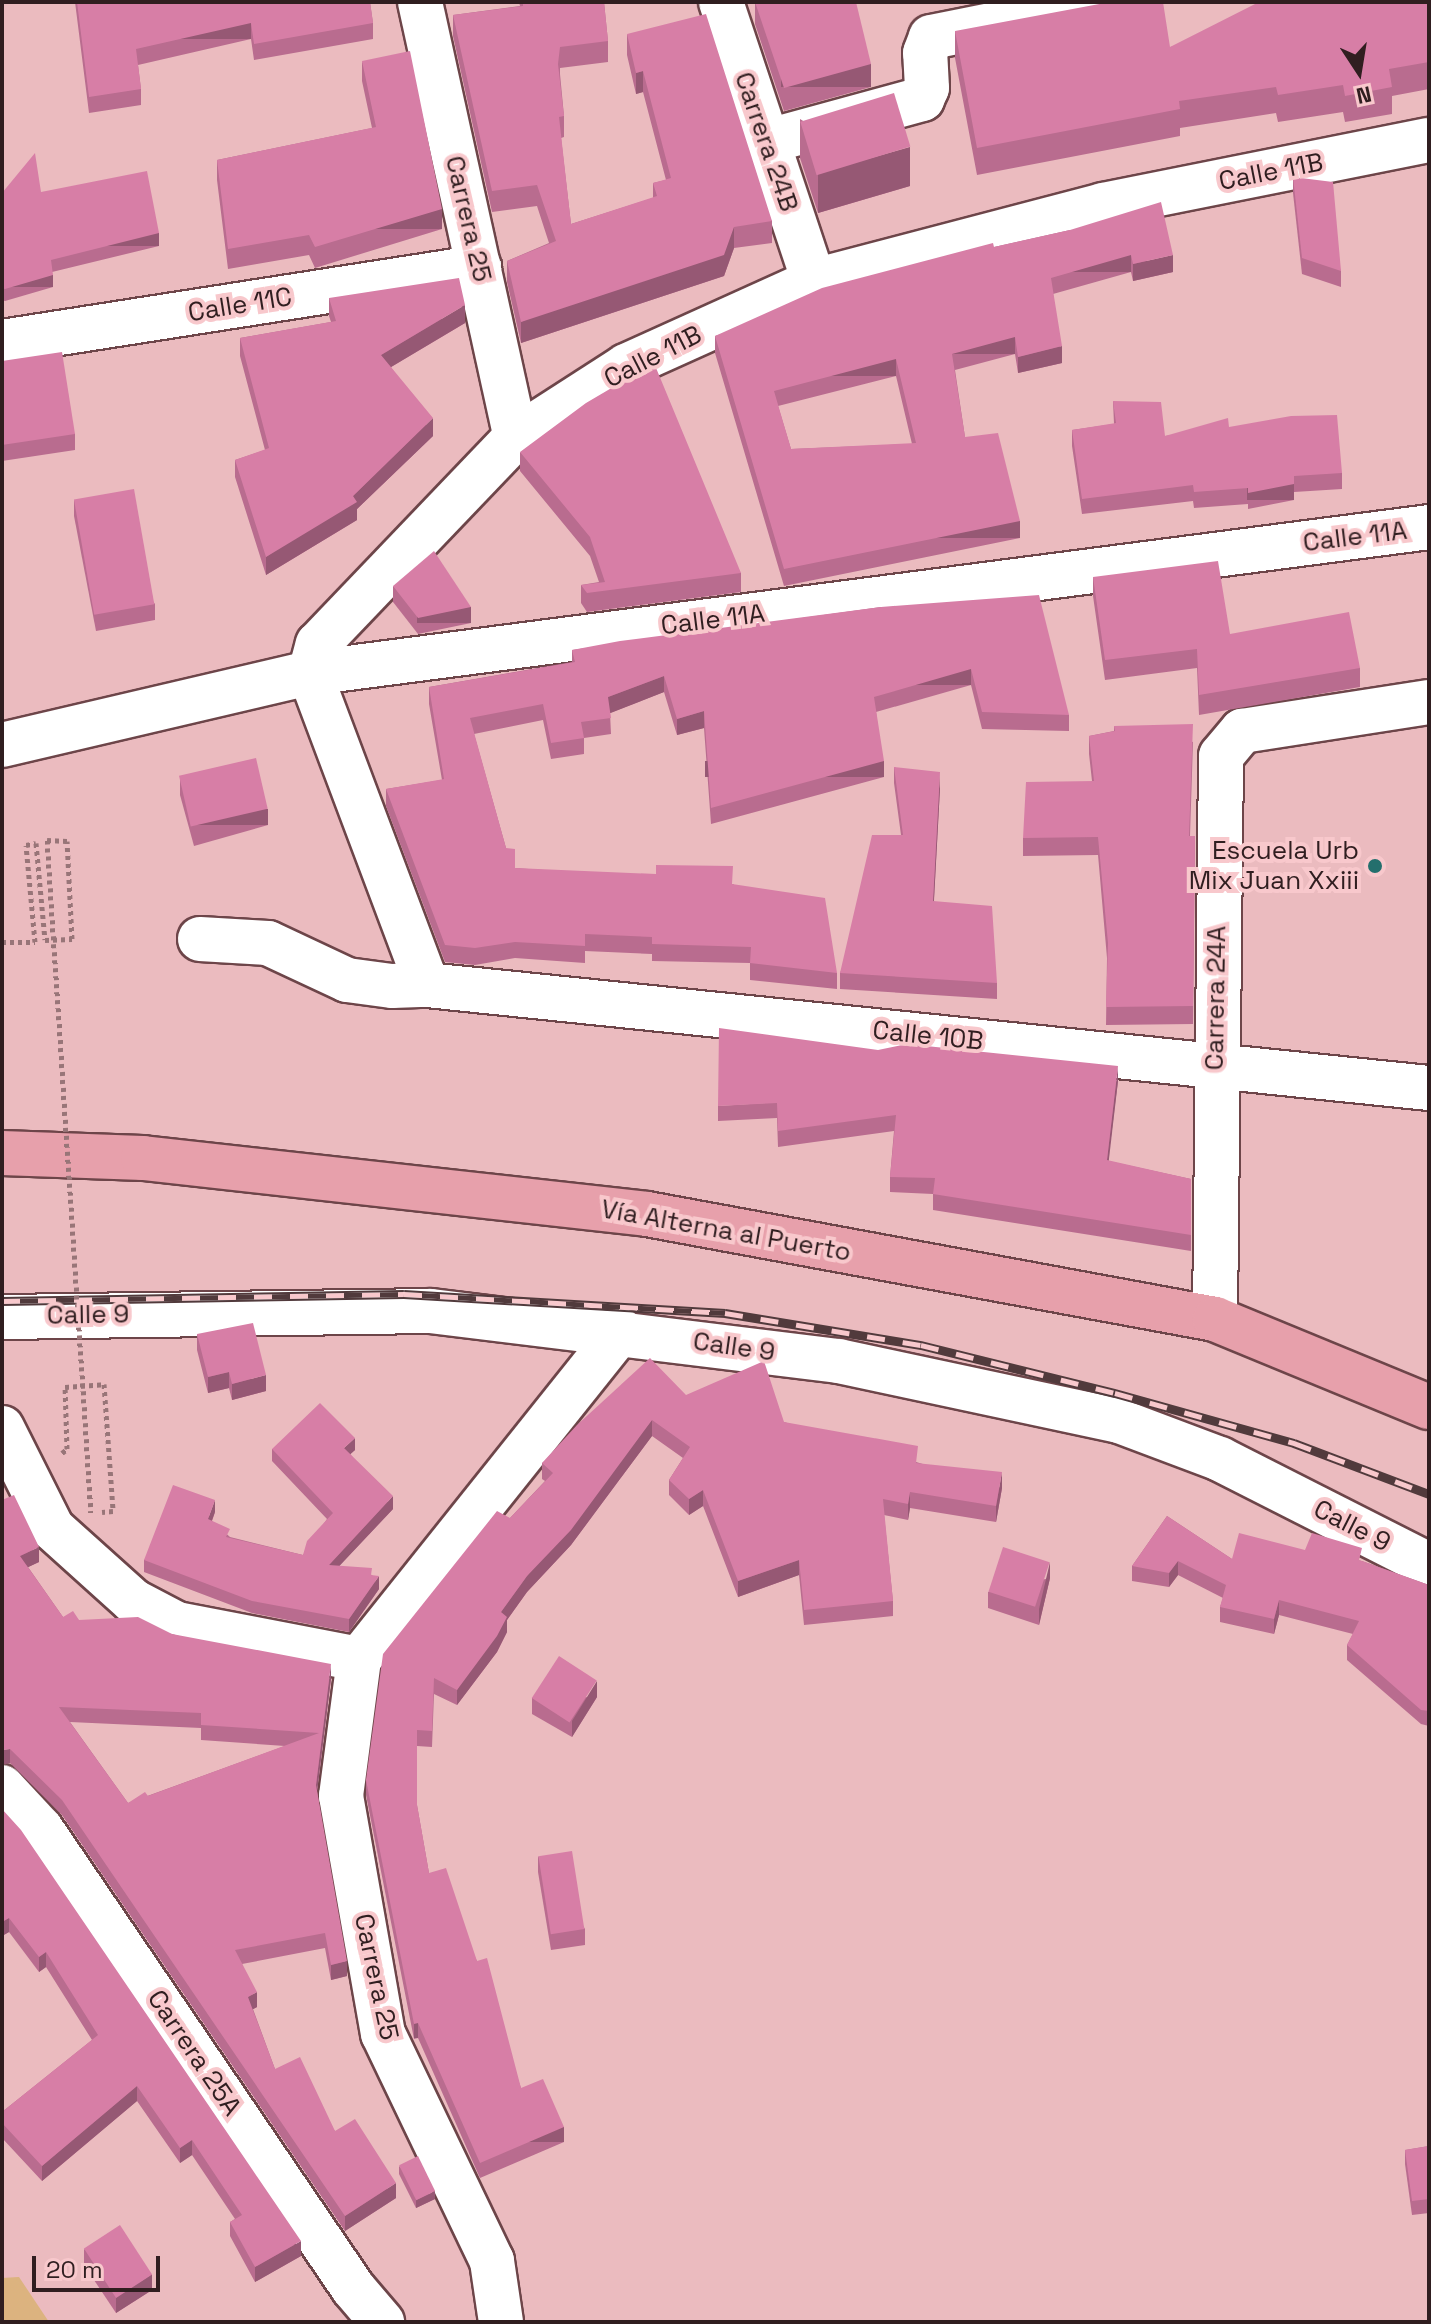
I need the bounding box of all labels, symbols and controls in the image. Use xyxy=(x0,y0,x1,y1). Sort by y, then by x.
north arrow xyxy=(1319,32,1399,112)
street label: Carrera 24B xyxy=(728,68,804,216)
text: N xyxy=(1354,80,1374,111)
street label: Calle 11B xyxy=(1216,147,1326,197)
street label: Carrera 25 xyxy=(438,153,498,285)
street label: Calle 11C xyxy=(186,281,294,329)
street label: Calle 11B xyxy=(599,319,707,395)
street label: Calle 11A xyxy=(1301,515,1409,559)
street label: Calle 11A xyxy=(659,598,767,642)
place label: Escuela Urb Mix Juan Xxiii xyxy=(1189,835,1359,896)
marker: Escuela Urb Mix Juan Xxiii xyxy=(1366,857,1384,875)
street label: Carrera 24A xyxy=(1199,925,1233,1071)
street label: Calle 10B xyxy=(871,1015,985,1057)
street label: Vía Alterna al Puerto xyxy=(599,1194,853,1268)
street label: Calle 9 xyxy=(47,1299,129,1331)
street label: Calle 9 xyxy=(691,1326,777,1368)
street label: Calle 9 xyxy=(1308,1493,1396,1559)
street label: Carrera 25 xyxy=(347,1911,405,2043)
street label: Carrera 25A xyxy=(141,1984,247,2122)
scale bar xyxy=(36,2240,164,2290)
text: 20 m xyxy=(46,2254,103,2285)

